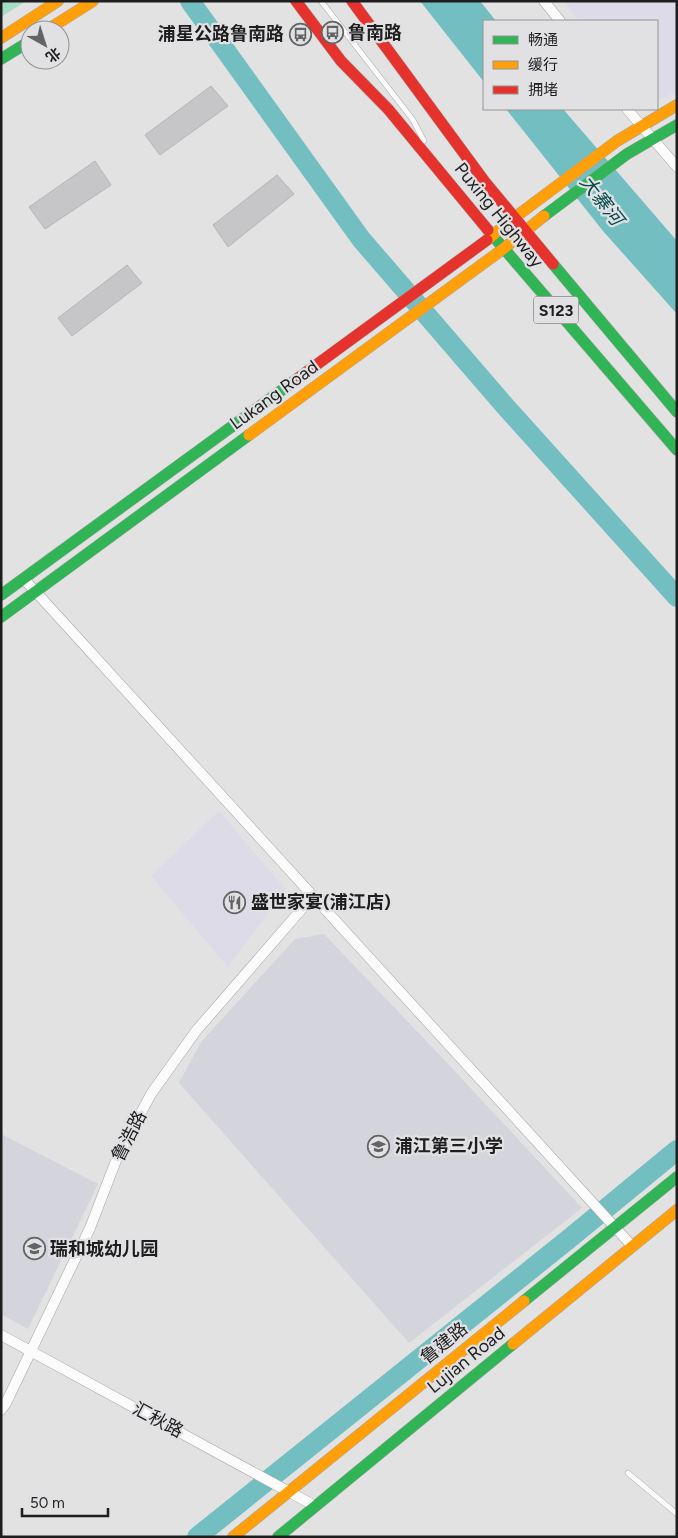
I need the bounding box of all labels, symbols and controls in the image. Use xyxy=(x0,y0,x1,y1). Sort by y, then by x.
north arrow xyxy=(20,20,70,70)
legend xyxy=(483,20,658,110)
bus stop icon: 鲁南路 xyxy=(320,21,344,45)
bus stop icon: 浦星公路鲁南路 xyxy=(288,22,312,46)
place label: 鲁南路 xyxy=(348,22,402,44)
place label: 浦星公路鲁南路 xyxy=(158,23,284,45)
text: 畅通 xyxy=(528,31,558,49)
text: 北 xyxy=(42,44,64,66)
text: 缓行 xyxy=(528,56,558,74)
text: 拥堵 xyxy=(528,81,558,99)
street label: Puxing Highway xyxy=(450,158,548,272)
water label: 大寨河 xyxy=(575,171,631,233)
road number: S123 xyxy=(534,296,578,324)
street label: Lukang Road xyxy=(226,356,322,434)
restaurant icon: 盛世家宴(浦江店) xyxy=(223,890,247,914)
place label: 盛世家宴(浦江店) xyxy=(251,891,391,913)
street label: 鲁浩路 xyxy=(107,1107,151,1165)
school or university icon: 浦江第三小学 xyxy=(367,1134,391,1158)
place label: 浦江第三小学 xyxy=(395,1135,503,1157)
school or university icon: 瑞和城幼儿园 xyxy=(22,1237,46,1261)
place label: 瑞和城幼儿园 xyxy=(50,1238,158,1260)
street label: 鲁建路 xyxy=(416,1317,472,1369)
street label: Lujian Road xyxy=(423,1322,509,1398)
street label: 汇秋路 xyxy=(129,1398,187,1442)
scale bar xyxy=(22,1486,109,1518)
text: 50 m xyxy=(30,1494,65,1512)

